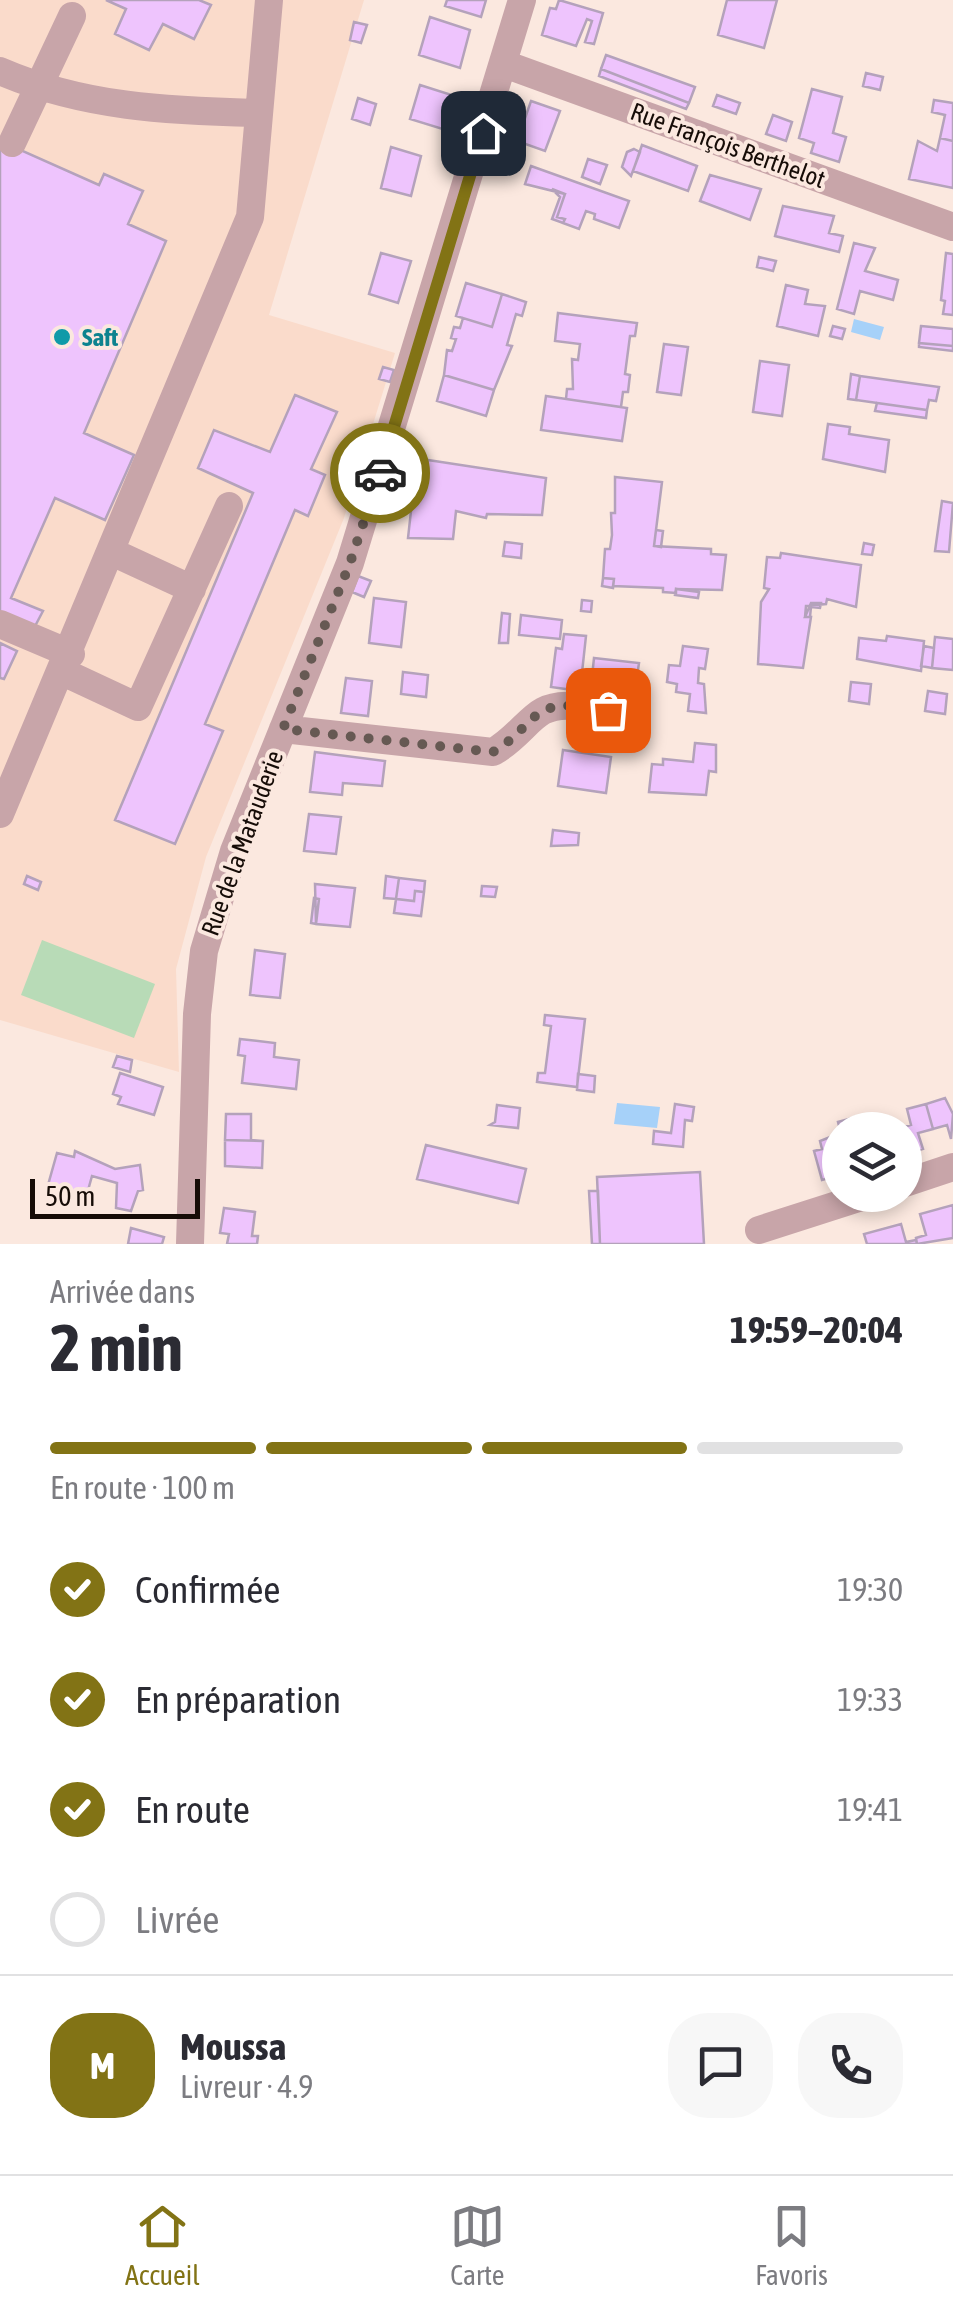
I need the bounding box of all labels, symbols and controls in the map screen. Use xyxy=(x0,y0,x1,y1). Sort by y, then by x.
pin xyxy=(441,91,526,176)
street label: Rue François Berthelot xyxy=(627,97,829,193)
icon: home xyxy=(456,106,511,161)
place label: Saft xyxy=(82,323,119,351)
marker: Saft xyxy=(51,326,73,348)
courier xyxy=(330,423,430,523)
icon: car xyxy=(353,446,408,501)
pin xyxy=(566,668,651,753)
icon: bag xyxy=(581,683,636,738)
street label: Rue de la Matauderie xyxy=(196,747,288,939)
map controls xyxy=(822,1112,922,1212)
button: layers xyxy=(822,1112,922,1212)
scale bar xyxy=(30,1174,200,1218)
text: 50 m xyxy=(45,1180,95,1212)
text: Arrivée dans xyxy=(50,1273,195,1310)
text: 19:59–20:04 xyxy=(730,1308,903,1351)
text: 2 min xyxy=(50,1310,183,1385)
text: En route · 100 m xyxy=(50,1469,235,1506)
icon: check xyxy=(50,1562,105,1617)
text: Confirmée xyxy=(135,1568,281,1611)
text: 19:30 xyxy=(837,1571,903,1608)
icon: check xyxy=(50,1672,105,1727)
text: En préparation xyxy=(135,1678,341,1721)
text: 19:33 xyxy=(837,1681,903,1718)
icon: check xyxy=(50,1782,105,1837)
text: En route xyxy=(135,1788,250,1831)
text: 19:41 xyxy=(837,1791,903,1828)
text: Livrée xyxy=(135,1898,220,1941)
button: chat xyxy=(668,2013,773,2118)
button: phone xyxy=(798,2013,903,2118)
text: Moussa xyxy=(180,2025,286,2068)
text: M xyxy=(90,2044,115,2087)
text: Livreur · 4.9 xyxy=(180,2068,313,2105)
tab: Accueil xyxy=(125,2199,200,2291)
tab: Carte xyxy=(450,2199,505,2291)
tab: Favoris xyxy=(755,2199,828,2291)

